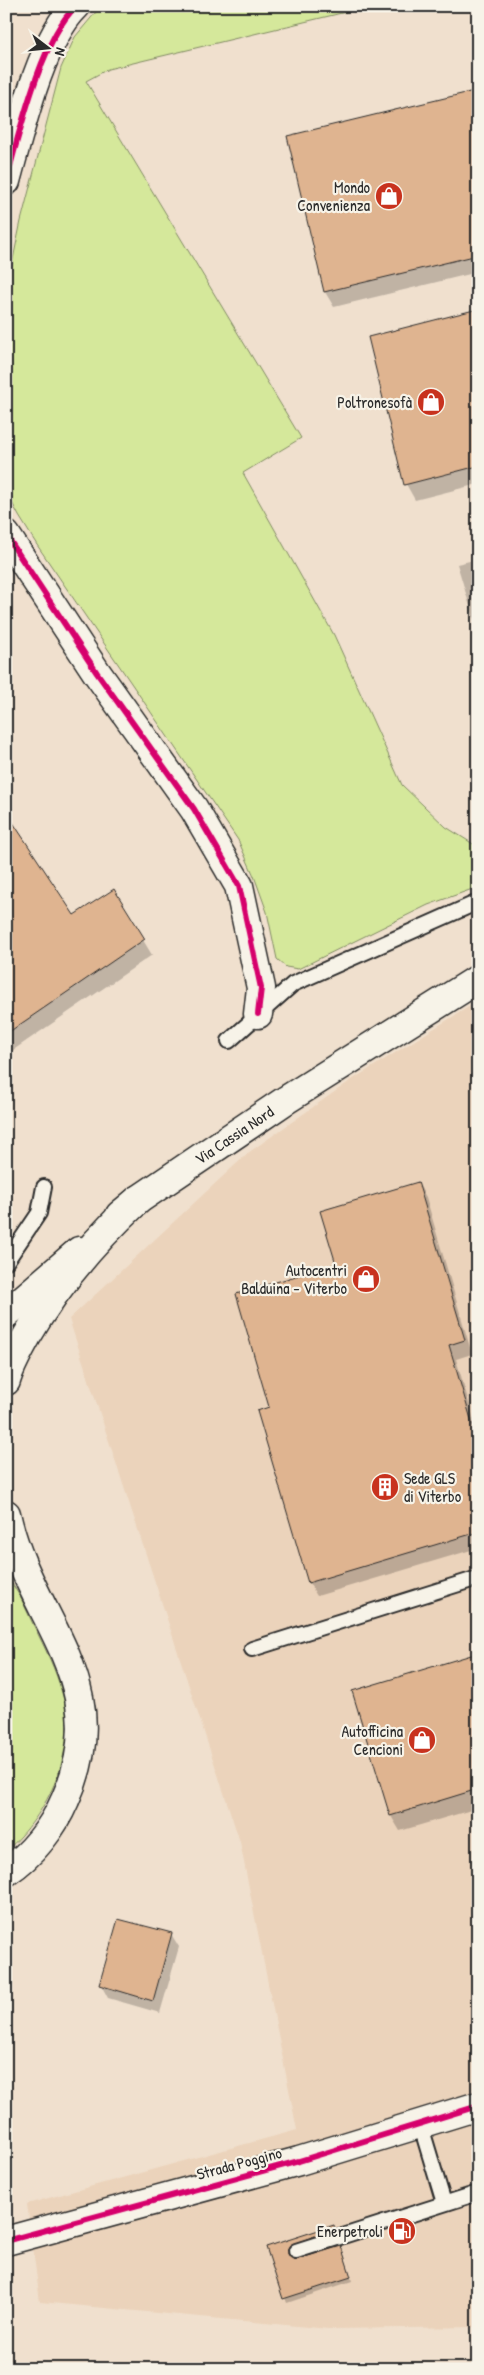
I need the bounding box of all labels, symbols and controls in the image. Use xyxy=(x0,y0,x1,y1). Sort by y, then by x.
north arrow xyxy=(22,22,72,72)
text: N xyxy=(51,46,71,58)
place label: Mondo Convenienza xyxy=(297,176,371,216)
shop icon: Mondo Convenienza xyxy=(374,181,404,211)
shop icon: Poltronesofà xyxy=(416,387,446,417)
place label: Poltronesofà xyxy=(337,391,412,413)
street label: Via Cassia Nord xyxy=(190,1100,278,1170)
place label: Autocentri Balduina - Viterbo xyxy=(241,1259,348,1299)
shop icon: Autocentri Balduina - Viterbo xyxy=(351,1264,381,1294)
place label: Sede GLS di Viterbo xyxy=(404,1467,462,1507)
building icon: Sede GLS di Viterbo xyxy=(370,1472,400,1502)
place label: Autofficina Cencioni xyxy=(342,1720,403,1760)
shop icon: Autofficina Cencioni xyxy=(407,1725,437,1755)
street label: Strada Poggino xyxy=(194,2141,284,2185)
fuel station icon: Enerpetroli xyxy=(387,2216,417,2246)
place label: Enerpetroli xyxy=(317,2220,383,2242)

